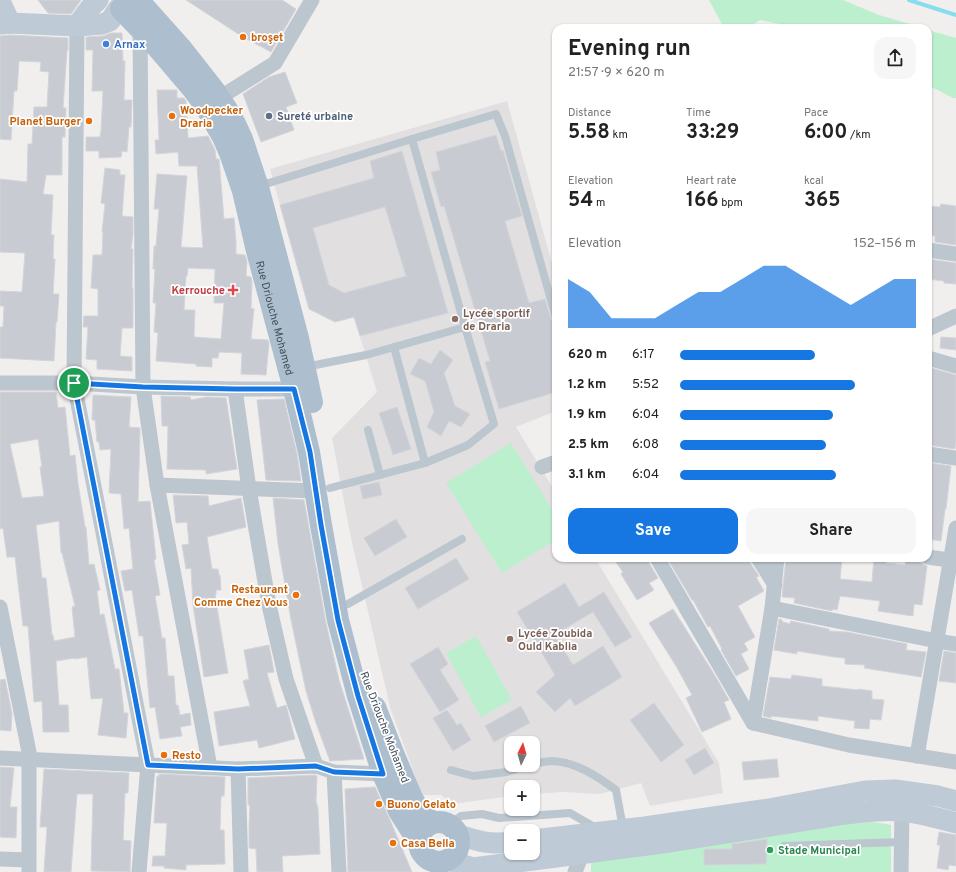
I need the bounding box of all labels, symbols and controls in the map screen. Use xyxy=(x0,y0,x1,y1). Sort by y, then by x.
place label: broşet xyxy=(251,31,283,45)
marker: broşet xyxy=(238,32,248,42)
text: Evening run xyxy=(568,36,691,63)
button: share xyxy=(874,37,916,79)
place label: Arnax xyxy=(114,38,146,52)
marker: Arnax xyxy=(101,39,111,49)
text: 21:57 · 9 × 620 m xyxy=(568,65,664,81)
place label: Woodpecker Draria xyxy=(180,104,244,131)
text: Distance xyxy=(568,106,611,120)
text: Time xyxy=(686,106,711,120)
text: Pace xyxy=(804,106,828,120)
place label: Sureté urbaine xyxy=(277,110,353,124)
marker: Woodpecker Draria xyxy=(167,111,177,121)
marker: Sureté urbaine xyxy=(264,111,274,121)
place label: Planet Burger xyxy=(9,115,81,129)
marker: Planet Burger xyxy=(84,116,94,126)
text: 5.58 xyxy=(568,120,610,146)
text: 33:29 xyxy=(686,120,739,146)
text: 6:00 xyxy=(804,120,848,146)
text: km xyxy=(610,128,628,142)
text: /km xyxy=(848,128,871,142)
text: Elevation xyxy=(568,174,613,188)
text: Heart rate xyxy=(686,174,736,188)
text: kcal xyxy=(804,174,824,188)
text: 54 xyxy=(568,188,593,214)
text: 166 xyxy=(686,188,719,214)
text: 365 xyxy=(804,188,841,214)
text: m xyxy=(593,196,605,210)
text: bpm xyxy=(719,196,743,210)
text: Elevation xyxy=(568,236,621,252)
text: 152–156 m xyxy=(854,236,916,252)
street label: Rue Driouche Mohamed xyxy=(252,259,296,377)
place label: Kerrouche xyxy=(171,284,225,298)
marker: Kerrouche xyxy=(228,285,238,295)
place label: Lycée sportif de Draria xyxy=(463,307,530,334)
marker: Lycée sportif de Draria xyxy=(450,314,460,324)
text: 620 m xyxy=(568,347,607,363)
text: 6:17 xyxy=(632,347,654,363)
pin xyxy=(57,366,91,400)
icon: arrive xyxy=(63,372,85,394)
text: 1.2 km xyxy=(568,377,606,393)
text: 5:52 xyxy=(632,377,659,393)
text: 1.9 km xyxy=(568,407,606,423)
text: 6:04 xyxy=(632,407,659,423)
text: 2.5 km xyxy=(568,437,609,453)
text: 6:08 xyxy=(632,437,659,453)
text: 3.1 km xyxy=(568,467,606,483)
text: 6:04 xyxy=(632,467,659,483)
button: Save xyxy=(568,508,738,554)
button: Share xyxy=(746,508,916,554)
place label: Restaurant Comme Chez Vous xyxy=(194,583,288,610)
marker: Restaurant Comme Chez Vous xyxy=(291,590,301,600)
place label: Lycée Zoubida Ould Kablia xyxy=(518,627,592,654)
marker: Lycée Zoubida Ould Kablia xyxy=(505,634,515,644)
street label: Rue Driouche Mohamed xyxy=(356,670,412,785)
north arrow xyxy=(504,736,540,772)
map controls xyxy=(504,736,540,860)
place label: Resto xyxy=(172,749,201,763)
marker: Resto xyxy=(159,750,169,760)
button: + xyxy=(504,780,540,816)
place label: Buono Gelato xyxy=(387,798,456,812)
marker: Buono Gelato xyxy=(374,799,384,809)
button: − xyxy=(504,824,540,860)
place label: Casa Bella xyxy=(401,837,455,851)
marker: Casa Bella xyxy=(388,838,398,848)
place label: Stade Municipal xyxy=(778,844,860,858)
marker: Stade Municipal xyxy=(765,845,775,855)

